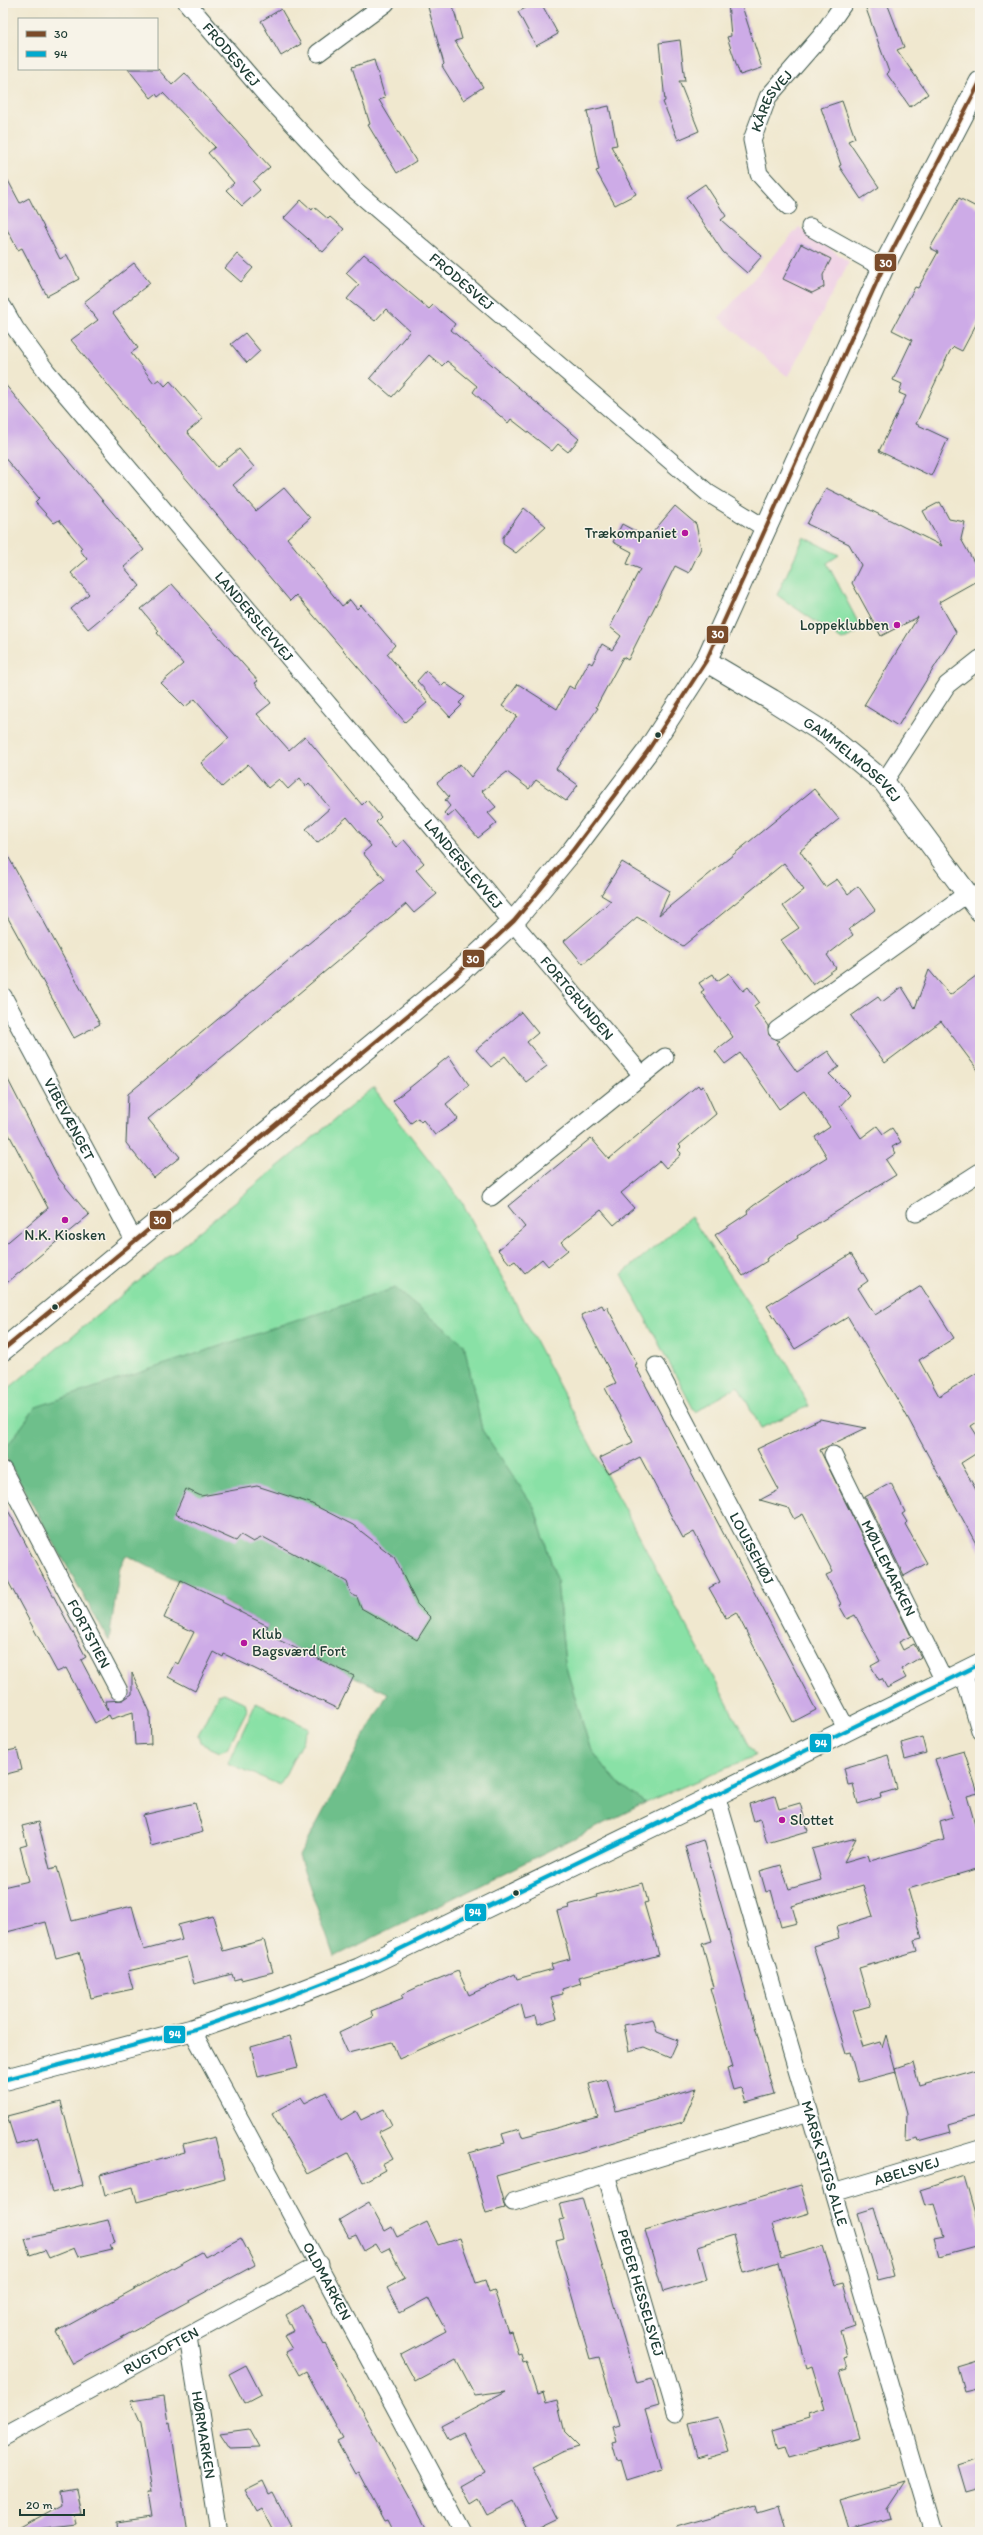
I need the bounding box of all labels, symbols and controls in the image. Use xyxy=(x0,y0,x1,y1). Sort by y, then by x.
legend xyxy=(18,18,158,70)
street label: FRODESVEJ xyxy=(199,19,264,90)
text: 30 xyxy=(54,27,68,41)
text: 94 xyxy=(54,47,68,61)
street label: KÅRESVEJ xyxy=(747,66,796,134)
street label: FRODESVEJ xyxy=(426,249,498,314)
line badge: 30 xyxy=(874,253,897,272)
text: 30 xyxy=(880,257,893,270)
place label: Trækompaniet xyxy=(584,524,677,542)
marker: Trækompaniet xyxy=(680,528,690,538)
street label: LANDERSLEVVEJ xyxy=(211,568,297,665)
place label: Loppeklubben xyxy=(800,616,890,634)
marker: Loppeklubben xyxy=(892,620,902,630)
line badge: 30 xyxy=(706,625,729,644)
text: 30 xyxy=(712,628,725,641)
street label: GAMMELMOSEVEJ xyxy=(800,713,905,806)
unlabelled marker xyxy=(653,730,663,740)
street label: LANDERSLEVVEJ xyxy=(420,815,506,913)
line badge: 30 xyxy=(462,949,485,968)
text: 30 xyxy=(467,953,480,966)
street label: FORTGRUNDEN xyxy=(536,953,618,1044)
street label: VIBEVÆNGET xyxy=(40,1075,99,1164)
line badge: 30 xyxy=(149,1210,172,1230)
text: 30 xyxy=(154,1214,167,1227)
marker: N.K. Kiosken xyxy=(60,1215,70,1225)
place label: N.K. Kiosken xyxy=(24,1226,106,1244)
unlabelled marker xyxy=(50,1302,60,1312)
street label: LOUISEHØJ xyxy=(725,1509,778,1588)
street label: MØLLEMARKEN xyxy=(857,1517,920,1619)
street label: FORTSTIEN xyxy=(63,1596,114,1671)
place label: Klub Bagsværd Fort xyxy=(252,1625,346,1660)
marker: Klub Bagsværd Fort xyxy=(239,1638,249,1648)
line badge: 94 xyxy=(809,1733,832,1753)
text: 94 xyxy=(815,1737,828,1750)
place label: Slottet xyxy=(790,1811,834,1829)
marker: Slottet xyxy=(777,1815,787,1825)
unlabelled marker xyxy=(511,1888,521,1898)
line badge: 94 xyxy=(464,1903,487,1922)
text: 94 xyxy=(469,1906,482,1919)
line badge: 94 xyxy=(163,2025,186,2044)
text: 94 xyxy=(169,2028,182,2041)
street label: MARSK STIGS ALLE xyxy=(797,2099,851,2228)
street label: ABELSVEJ xyxy=(872,2153,942,2189)
street label: PEDER HESSELSVEJ xyxy=(614,2227,668,2359)
street label: OLDMARKEN xyxy=(299,2239,355,2323)
street label: RUGTOFTEN xyxy=(120,2323,202,2379)
street label: HØRMARKEN xyxy=(188,2389,219,2480)
scale bar xyxy=(20,2491,84,2517)
text: 20 m xyxy=(26,2498,53,2512)

